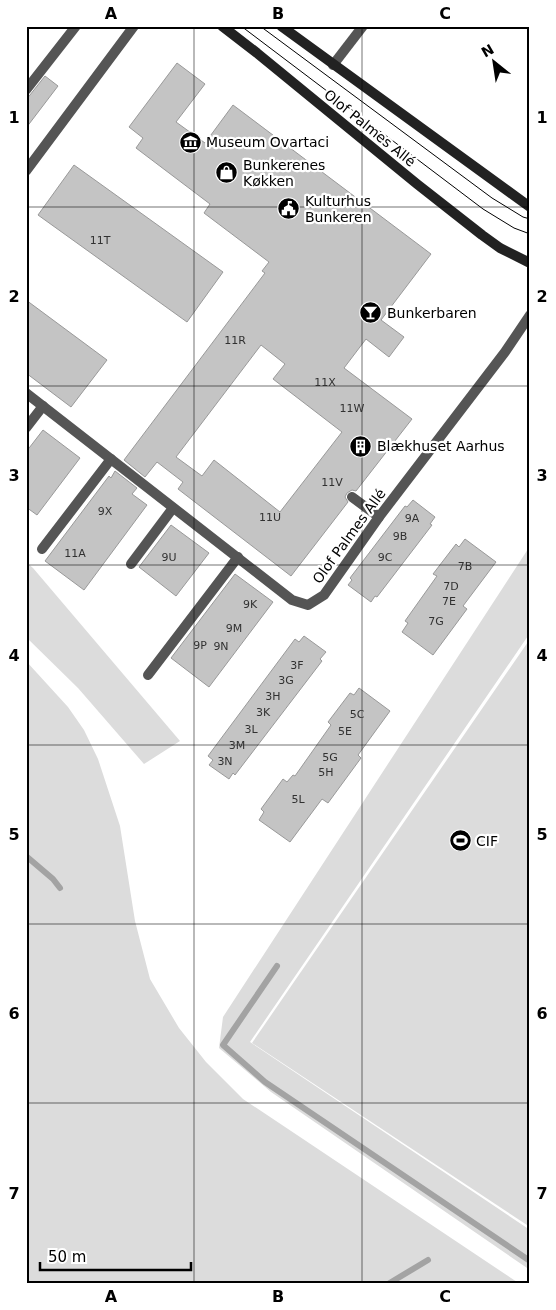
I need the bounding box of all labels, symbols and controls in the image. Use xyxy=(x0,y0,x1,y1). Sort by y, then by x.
text: A xyxy=(105,4,118,23)
text: B xyxy=(272,4,284,23)
text: C xyxy=(439,4,451,23)
north arrow xyxy=(468,38,518,88)
text: N xyxy=(478,41,497,61)
street label: Olof Palmes Allé xyxy=(321,86,419,170)
text: 1 xyxy=(8,108,20,127)
text: 1 xyxy=(536,108,548,127)
museum icon: Museum Ovartaci xyxy=(178,130,202,154)
place label: Museum Ovartaci xyxy=(206,134,329,150)
place label: Bunkerenes Køkken xyxy=(243,157,325,189)
shop icon: Bunkerenes Køkken xyxy=(215,161,239,185)
place label: Kulturhus Bunkeren xyxy=(305,193,372,225)
public building icon: Kulturhus Bunkeren xyxy=(277,197,301,221)
house number: 11T xyxy=(90,234,111,247)
text: 2 xyxy=(8,287,20,306)
text: 2 xyxy=(536,287,548,306)
bar icon: Bunkerbaren xyxy=(359,301,383,325)
place label: Bunkerbaren xyxy=(387,305,477,321)
house number: 11R xyxy=(224,334,246,347)
house number: 11X xyxy=(314,376,336,389)
house number: 11W xyxy=(340,402,365,415)
building icon: Blækhuset Aarhus xyxy=(349,434,373,458)
place label: Blækhuset Aarhus xyxy=(377,438,505,454)
text: 3 xyxy=(8,466,20,485)
text: 3 xyxy=(536,466,548,485)
house number: 11V xyxy=(321,476,343,489)
street label: Olof Palmes Allé xyxy=(309,486,389,586)
house number: 9X xyxy=(98,505,113,518)
house number: 11U xyxy=(259,511,281,524)
house number: 9A xyxy=(405,512,420,525)
house number: 9B xyxy=(393,530,407,543)
house number: 11A xyxy=(64,547,86,560)
house number: 9U xyxy=(161,551,177,564)
house number: 9C xyxy=(378,551,393,564)
house number: 7B xyxy=(458,560,472,573)
house number: 7D xyxy=(443,580,459,593)
house number: 7E xyxy=(442,595,456,608)
house number: 9K xyxy=(243,598,258,611)
house number: 7G xyxy=(428,615,444,628)
house number: 9M xyxy=(226,622,242,635)
house number: 9P xyxy=(193,639,207,652)
house number: 9N xyxy=(213,640,229,653)
text: 4 xyxy=(8,646,20,665)
text: 4 xyxy=(536,646,548,665)
house number: 3F xyxy=(290,659,304,672)
house number: 3G xyxy=(278,674,294,687)
house number: 3H xyxy=(265,690,281,703)
house number: 3K xyxy=(256,706,271,719)
house number: 5C xyxy=(350,708,365,721)
house number: 3L xyxy=(244,723,258,736)
house number: 5E xyxy=(338,725,352,738)
house number: 3M xyxy=(229,739,245,752)
house number: 5G xyxy=(322,751,338,764)
house number: 3N xyxy=(217,755,233,768)
house number: 5H xyxy=(318,766,334,779)
house number: 5L xyxy=(291,793,305,806)
text: 5 xyxy=(8,825,20,844)
text: 5 xyxy=(536,825,548,844)
sports icon: CIF xyxy=(448,829,472,853)
place label: CIF xyxy=(476,833,498,849)
text: 6 xyxy=(8,1004,20,1023)
text: 6 xyxy=(536,1004,548,1023)
text: 7 xyxy=(8,1184,20,1203)
text: 7 xyxy=(536,1184,548,1203)
scale bar xyxy=(40,1240,191,1272)
text: 50 m xyxy=(48,1248,86,1266)
text: A xyxy=(105,1287,118,1306)
text: B xyxy=(272,1287,284,1306)
text: C xyxy=(439,1287,451,1306)

